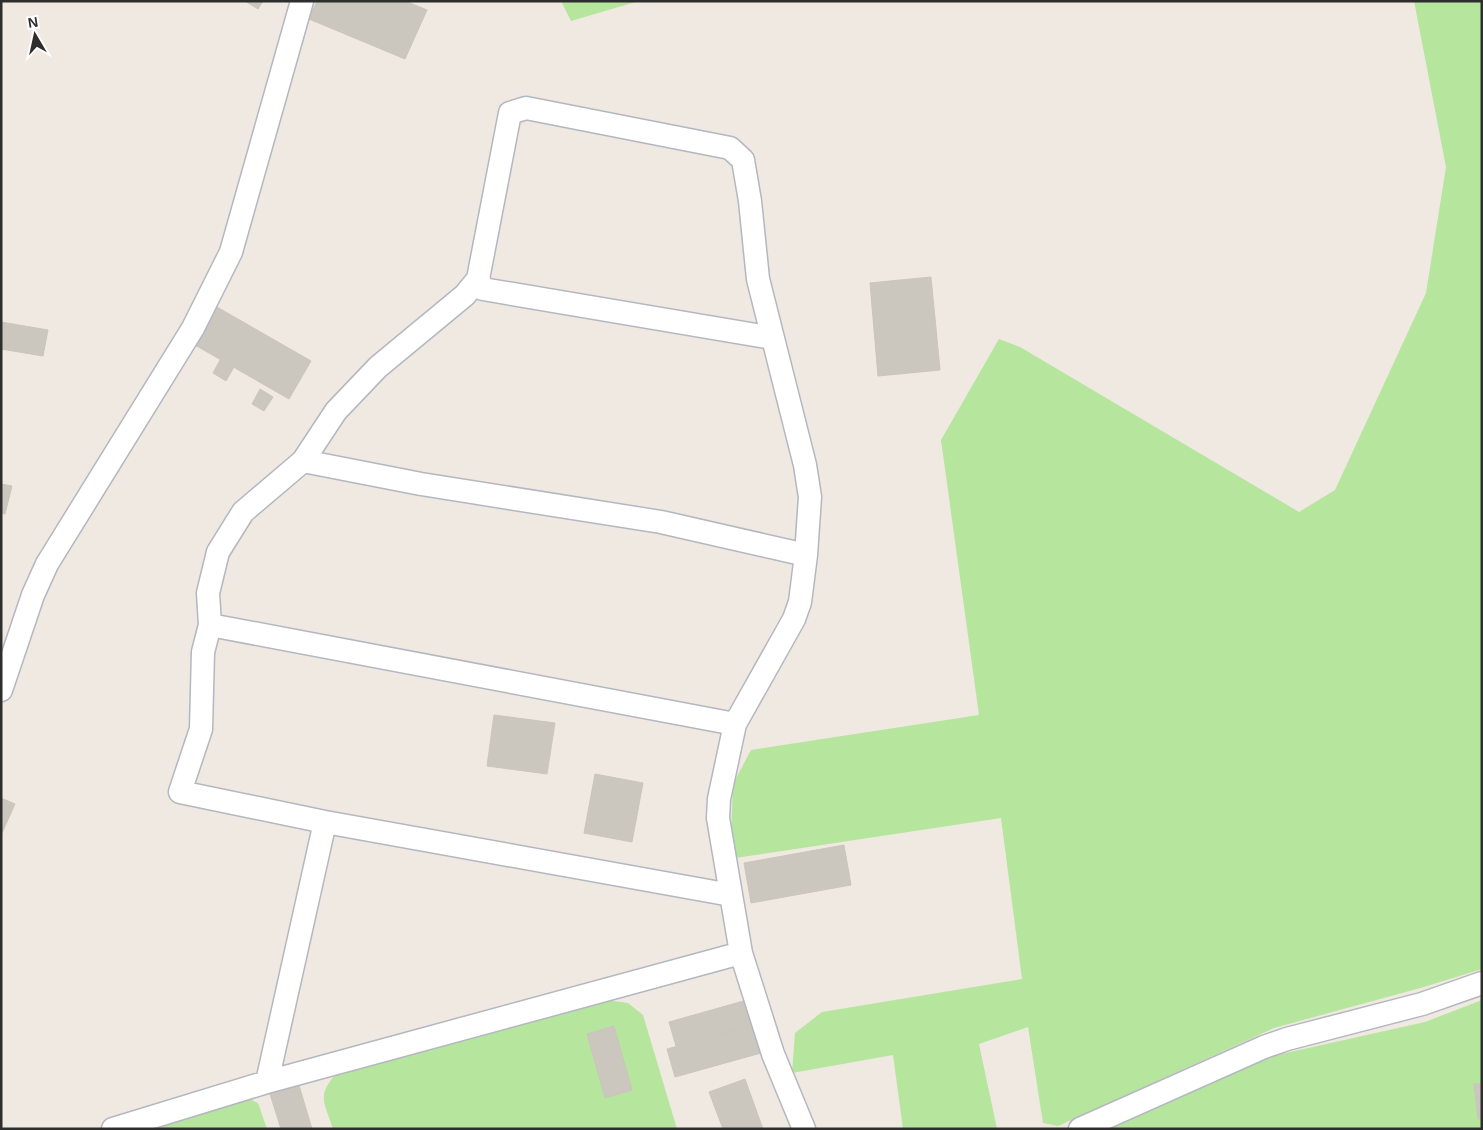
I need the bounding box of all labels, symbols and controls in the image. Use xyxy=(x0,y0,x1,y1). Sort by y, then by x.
north arrow xyxy=(10,10,60,60)
text: N xyxy=(27,13,39,31)

